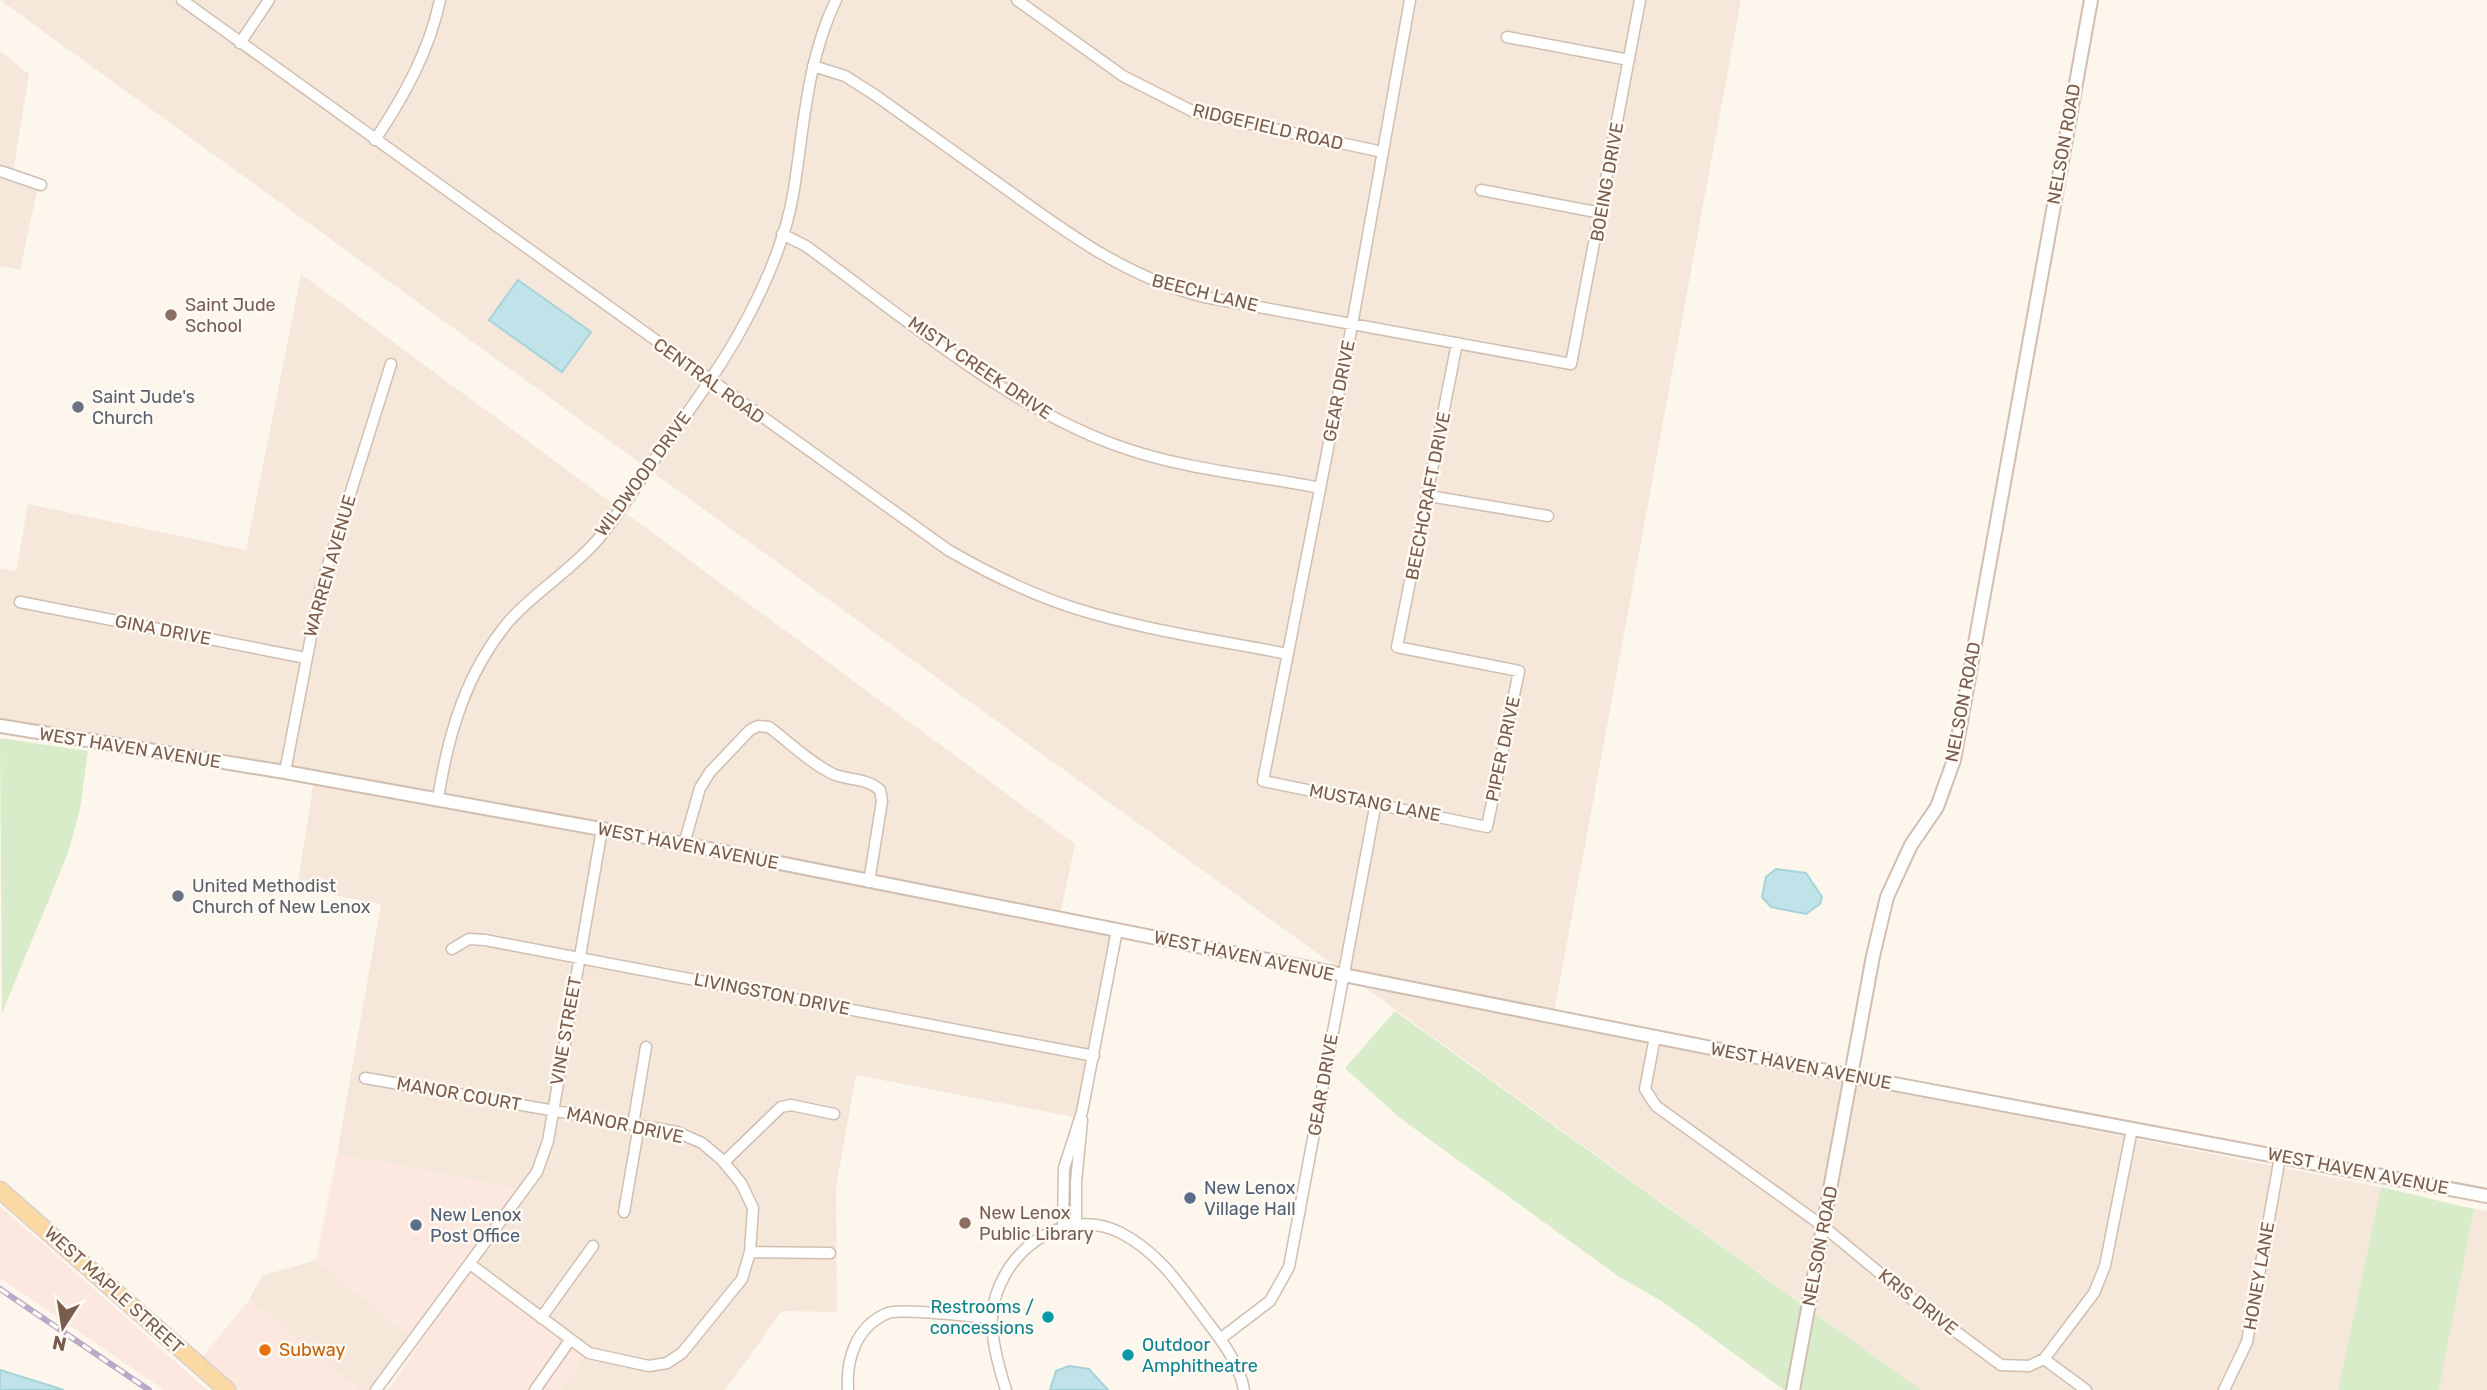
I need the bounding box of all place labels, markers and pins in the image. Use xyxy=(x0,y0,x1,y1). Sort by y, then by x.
place label: Saint Jude School xyxy=(185,294,276,337)
marker: Saint Jude School xyxy=(163,307,179,323)
place label: Saint Jude's Church xyxy=(92,386,195,429)
marker: Saint Jude's Church xyxy=(70,399,86,415)
place label: United Methodist Church of New Lenox xyxy=(192,875,371,918)
marker: United Methodist Church of New Lenox xyxy=(170,888,186,904)
place label: New Lenox Village Hall xyxy=(1204,1177,1296,1220)
marker: New Lenox Village Hall xyxy=(1182,1190,1198,1206)
place label: New Lenox Public Library xyxy=(979,1202,1094,1245)
place label: New Lenox Post Office xyxy=(430,1204,522,1247)
marker: New Lenox Public Library xyxy=(957,1215,973,1231)
marker: New Lenox Post Office xyxy=(408,1217,424,1233)
place label: Restrooms / concessions xyxy=(930,1296,1034,1339)
marker: Restrooms / concessions xyxy=(1040,1309,1056,1325)
place label: Outdoor Amphitheatre xyxy=(1142,1334,1258,1377)
place label: Subway xyxy=(279,1339,345,1361)
marker: Subway xyxy=(257,1342,273,1358)
marker: Outdoor Amphitheatre xyxy=(1120,1347,1136,1363)

